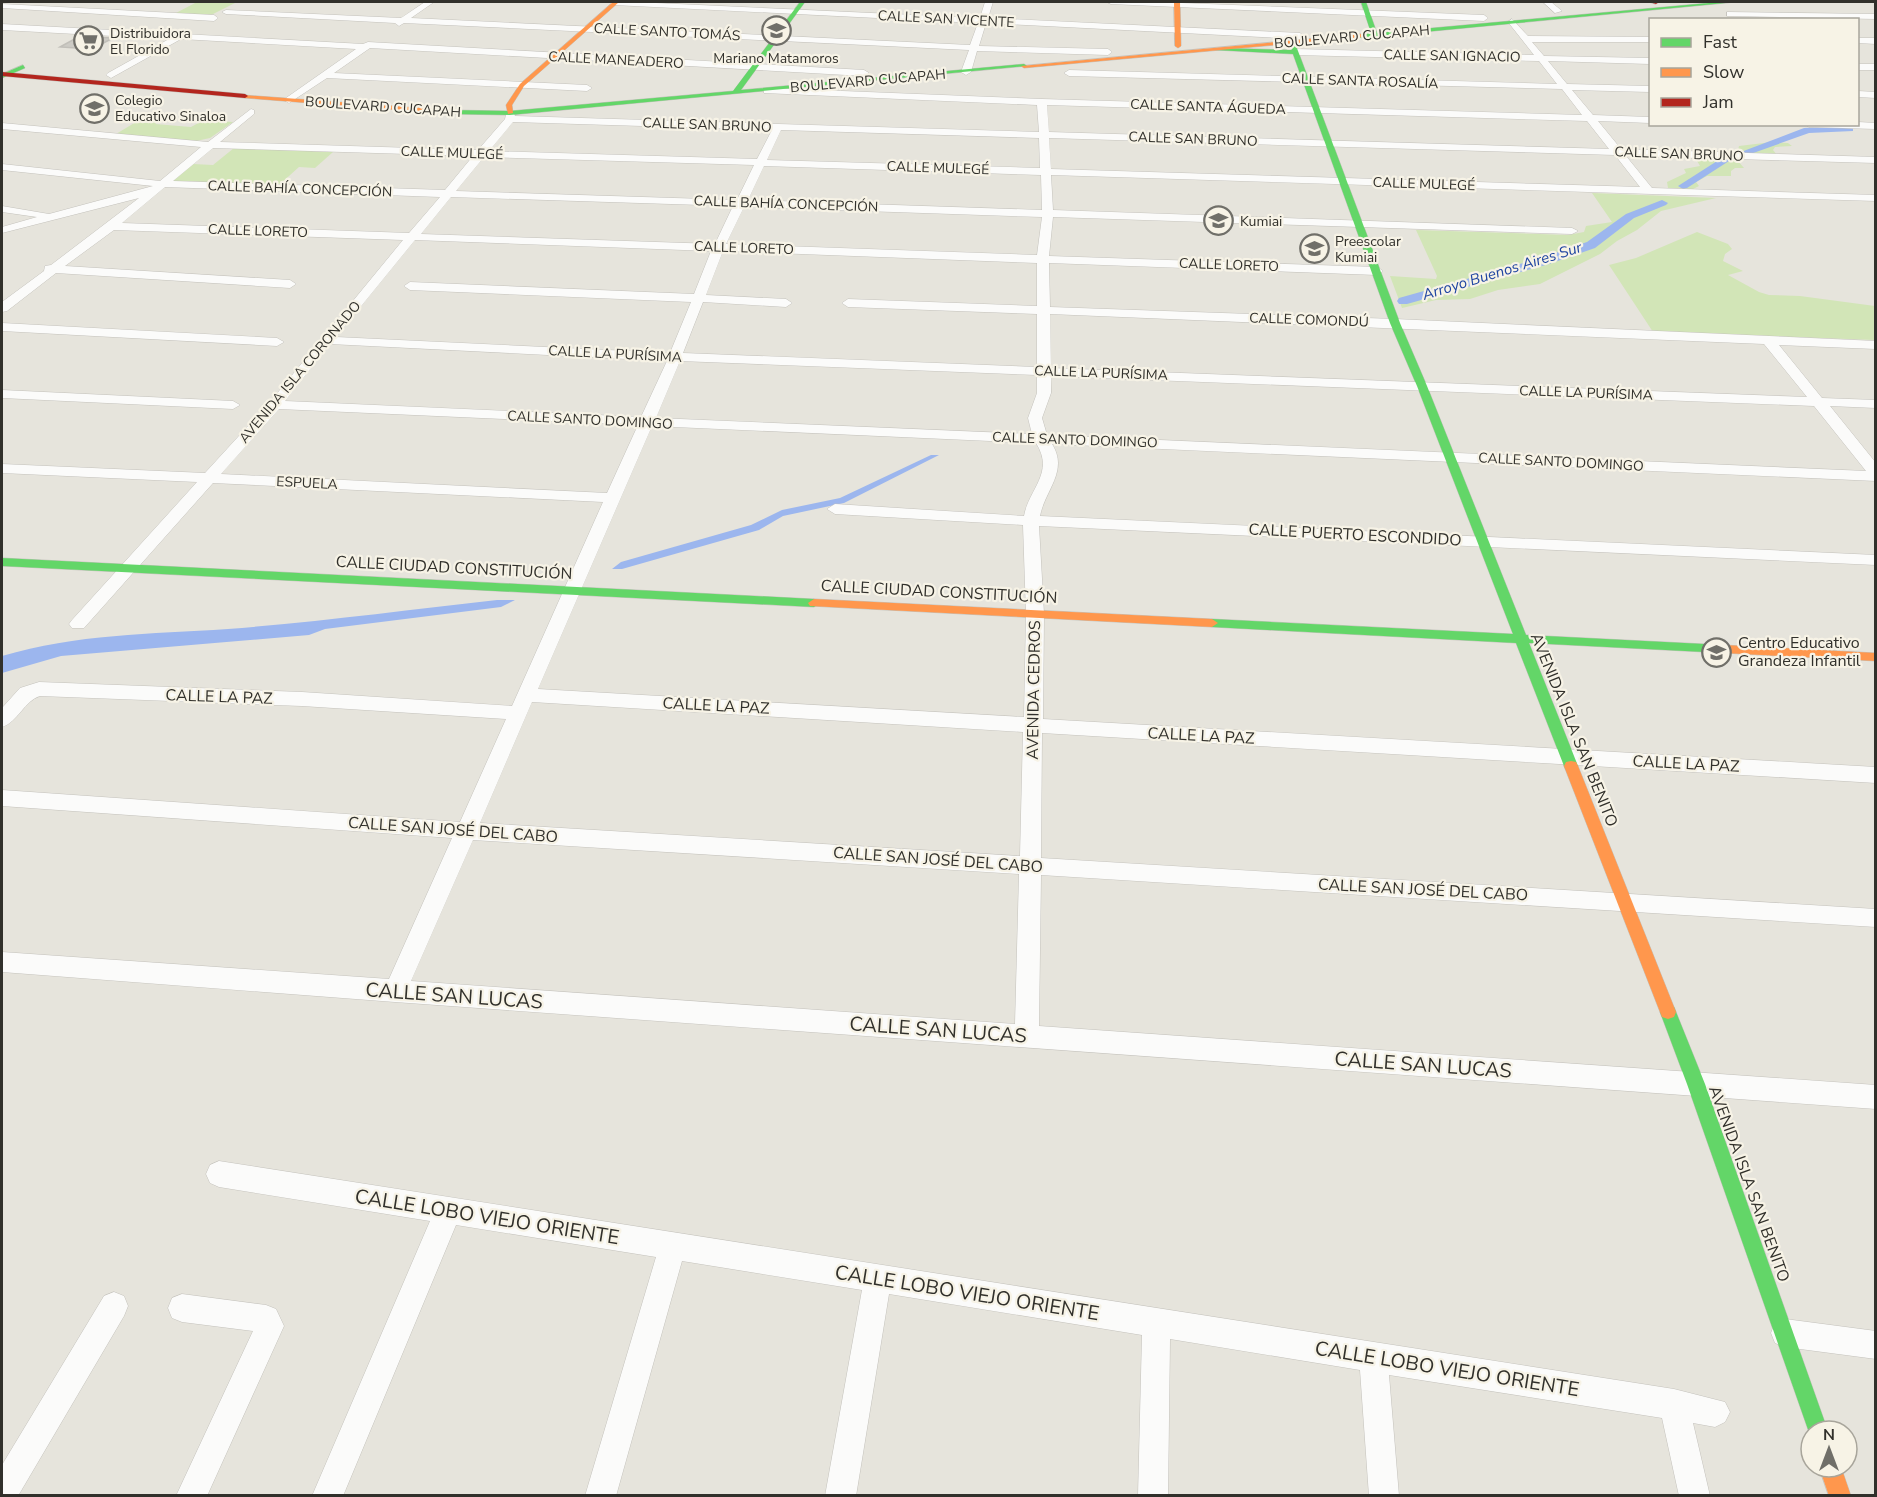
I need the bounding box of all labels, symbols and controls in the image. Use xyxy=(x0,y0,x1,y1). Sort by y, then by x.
street label: CALLE SAN VICENTE xyxy=(877,6,1015,32)
school or university icon: Mariano Matamoros xyxy=(760,15,792,47)
legend xyxy=(1649,18,1859,126)
street label: CALLE SANTO TOMÁS xyxy=(593,19,741,45)
street label: BOULEVARD CUCAPAH xyxy=(1273,21,1431,53)
place label: Distribuidora El Florido xyxy=(110,24,191,59)
supermarket icon: Distribuidora El Florido xyxy=(73,25,105,57)
text: Fast xyxy=(1703,30,1738,54)
street label: CALLE SAN IGNACIO xyxy=(1383,45,1521,67)
street label: CALLE MANEADERO xyxy=(548,47,684,73)
place label: Mariano Matamoros xyxy=(713,49,839,68)
text: Slow xyxy=(1703,60,1744,84)
street label: BOULEVARD CUCAPAH xyxy=(789,65,947,97)
street label: CALLE SANTA ROSALÍA xyxy=(1281,69,1439,93)
text: Jam xyxy=(1702,90,1734,114)
place label: Colegio Educativo Sinaloa xyxy=(115,91,226,126)
school or university icon: Colegio Educativo Sinaloa xyxy=(78,92,110,124)
street label: BOULEVARD CUCAPAH xyxy=(304,92,462,122)
street label: CALLE SANTA ÁGUEDA xyxy=(1130,95,1286,119)
street label: CALLE SAN BRUNO xyxy=(642,113,772,137)
street label: CALLE SAN BRUNO xyxy=(1128,127,1258,151)
street label: CALLE MULEGÉ xyxy=(400,142,504,164)
street label: CALLE SAN BRUNO xyxy=(1614,142,1744,166)
street label: CALLE MULEGÉ xyxy=(886,157,990,179)
street label: CALLE MULEGÉ xyxy=(1372,173,1476,195)
street label: CALLE BAHÍA CONCEPCIÓN xyxy=(207,176,393,202)
street label: CALLE BAHÍA CONCEPCIÓN xyxy=(693,191,879,217)
school or university icon: Kumiai xyxy=(1203,205,1235,237)
place label: Kumiai xyxy=(1240,212,1282,231)
street label: CALLE LORETO xyxy=(208,220,308,242)
place label: Preescolar Kumiai xyxy=(1335,232,1401,267)
school or university icon: Preescolar Kumiai xyxy=(1298,233,1330,265)
street label: CALLE LORETO xyxy=(694,237,794,259)
water label: Arroyo Buenos Aires Sur xyxy=(1419,237,1585,305)
street label: CALLE LORETO xyxy=(1179,254,1279,276)
street label: AVENIDA ISLA CORONADO xyxy=(235,297,365,447)
street label: CALLE COMONDÚ xyxy=(1249,308,1369,332)
street label: CALLE LA PURÍSIMA xyxy=(548,341,682,367)
street label: CALLE LA PURÍSIMA xyxy=(1034,361,1168,385)
street label: CALLE LA PURÍSIMA xyxy=(1519,381,1653,405)
street label: CALLE SANTO DOMINGO xyxy=(507,406,673,434)
street label: CALLE SANTO DOMINGO xyxy=(992,428,1158,452)
street label: CALLE SANTO DOMINGO xyxy=(1478,448,1644,476)
street label: ESPUELA xyxy=(276,472,338,494)
street label: CALLE PUERTO ESCONDIDO xyxy=(1248,518,1462,552)
street label: CALLE CIUDAD CONSTITUCIÓN xyxy=(335,551,573,585)
street label: CALLE CIUDAD CONSTITUCIÓN xyxy=(820,575,1058,609)
street label: AVENIDA CEDROS xyxy=(1022,620,1046,760)
street label: AVENIDA ISLA SAN BENITO xyxy=(1525,630,1623,830)
place label: Centro Educativo Grandeza Infantil xyxy=(1738,632,1861,672)
school or university icon: Centro Educativo Grandeza Infantil xyxy=(1701,636,1733,668)
street label: CALLE LA PAZ xyxy=(165,684,273,710)
street label: CALLE LA PAZ xyxy=(662,692,771,720)
street label: CALLE LA PAZ xyxy=(1147,722,1256,750)
street label: CALLE LA PAZ xyxy=(1632,750,1741,778)
street label: CALLE SAN JOSÉ DEL CABO xyxy=(347,812,559,848)
street label: CALLE SAN JOSÉ DEL CABO xyxy=(832,842,1044,878)
street label: CALLE SAN JOSÉ DEL CABO xyxy=(1317,874,1529,906)
street label: CALLE SAN LUCAS xyxy=(364,976,544,1016)
street label: CALLE SAN LUCAS xyxy=(848,1010,1028,1050)
street label: CALLE SAN LUCAS xyxy=(1333,1045,1513,1085)
street label: AVENIDA ISLA SAN BENITO xyxy=(1703,1083,1795,1285)
street label: CALLE LOBO VIEJO ORIENTE xyxy=(353,1183,621,1251)
street label: CALLE LOBO VIEJO ORIENTE xyxy=(833,1259,1101,1327)
street label: CALLE LOBO VIEJO ORIENTE xyxy=(1313,1335,1581,1403)
north arrow xyxy=(1799,1419,1859,1479)
text: N xyxy=(1823,1424,1835,1446)

